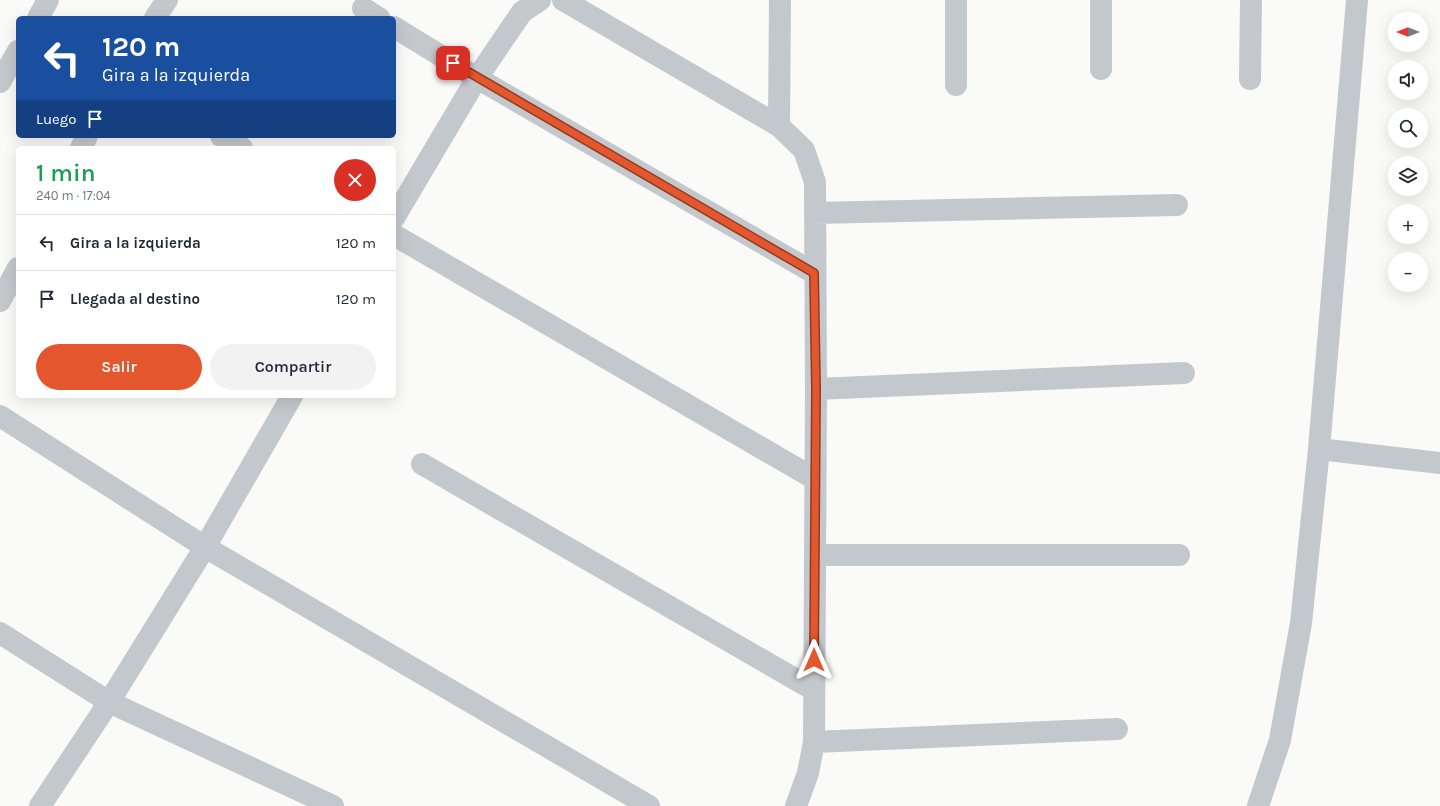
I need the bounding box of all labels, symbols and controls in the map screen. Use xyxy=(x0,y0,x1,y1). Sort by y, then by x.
north arrow xyxy=(1388,12,1428,52)
map controls xyxy=(1388,12,1428,292)
text: 120 m xyxy=(102,30,180,63)
icon: left xyxy=(36,32,88,84)
pin xyxy=(436,46,470,80)
icon: arrive xyxy=(442,52,464,74)
button: sound xyxy=(1388,60,1428,100)
text: Gira a la izquierda xyxy=(102,64,250,86)
icon: arrive xyxy=(84,108,106,130)
button: search xyxy=(1388,108,1428,148)
text: Luego xyxy=(36,110,76,128)
button: layers xyxy=(1388,156,1428,196)
text: 1 min xyxy=(36,159,96,187)
button: close xyxy=(334,159,376,201)
text: 240 m · 17:04 xyxy=(36,188,111,203)
button: + xyxy=(1388,204,1428,244)
icon: left xyxy=(36,232,58,254)
text: Gira a la izquierda xyxy=(70,234,201,252)
text: 120 m xyxy=(336,234,376,252)
button: − xyxy=(1388,252,1428,292)
icon: arrive xyxy=(36,288,58,310)
text: Llegada al destino xyxy=(70,290,200,308)
text: 120 m xyxy=(336,290,376,308)
button: Salir xyxy=(36,344,202,390)
button: Compartir xyxy=(210,344,376,390)
position arrow xyxy=(793,639,835,681)

